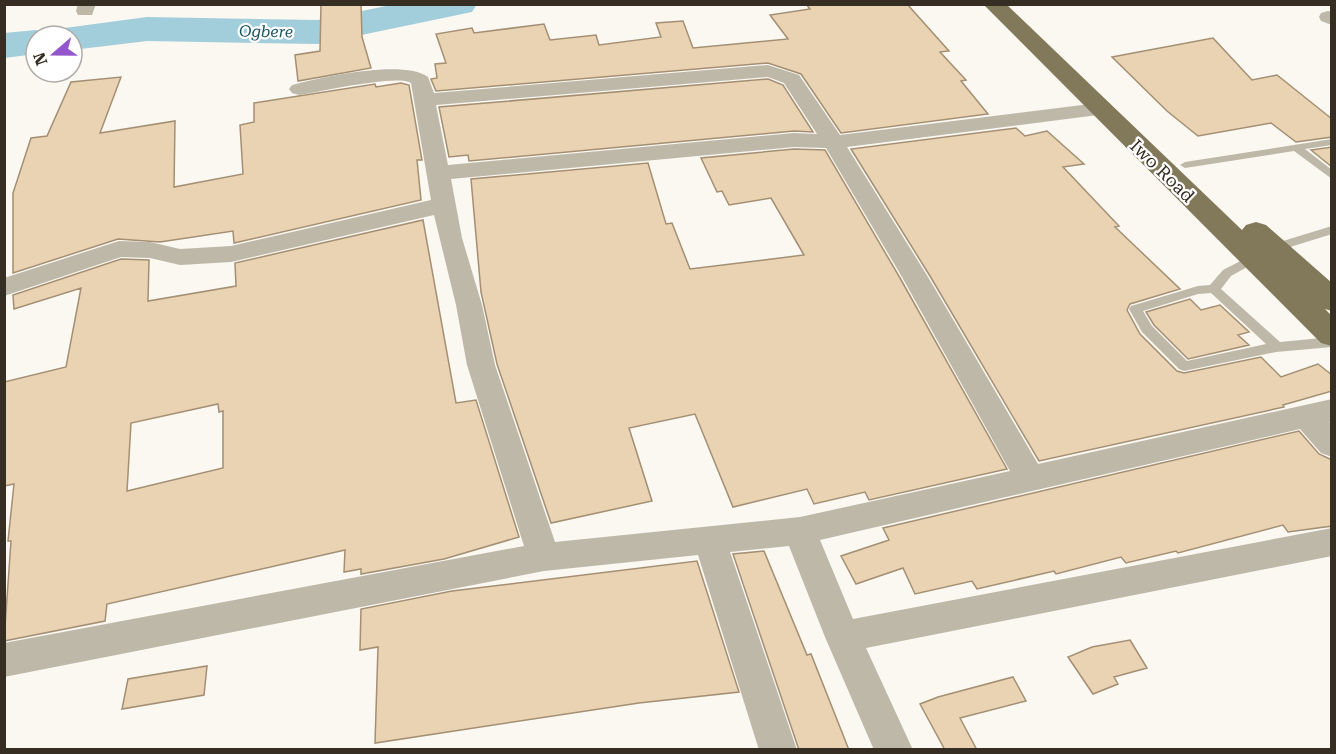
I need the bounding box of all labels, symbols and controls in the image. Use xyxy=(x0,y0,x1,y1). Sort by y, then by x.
water label: Ogbere xyxy=(239,22,293,41)
north arrow xyxy=(24,24,84,84)
text: N xyxy=(29,50,51,68)
street label: Iwo Road xyxy=(1126,135,1199,207)

